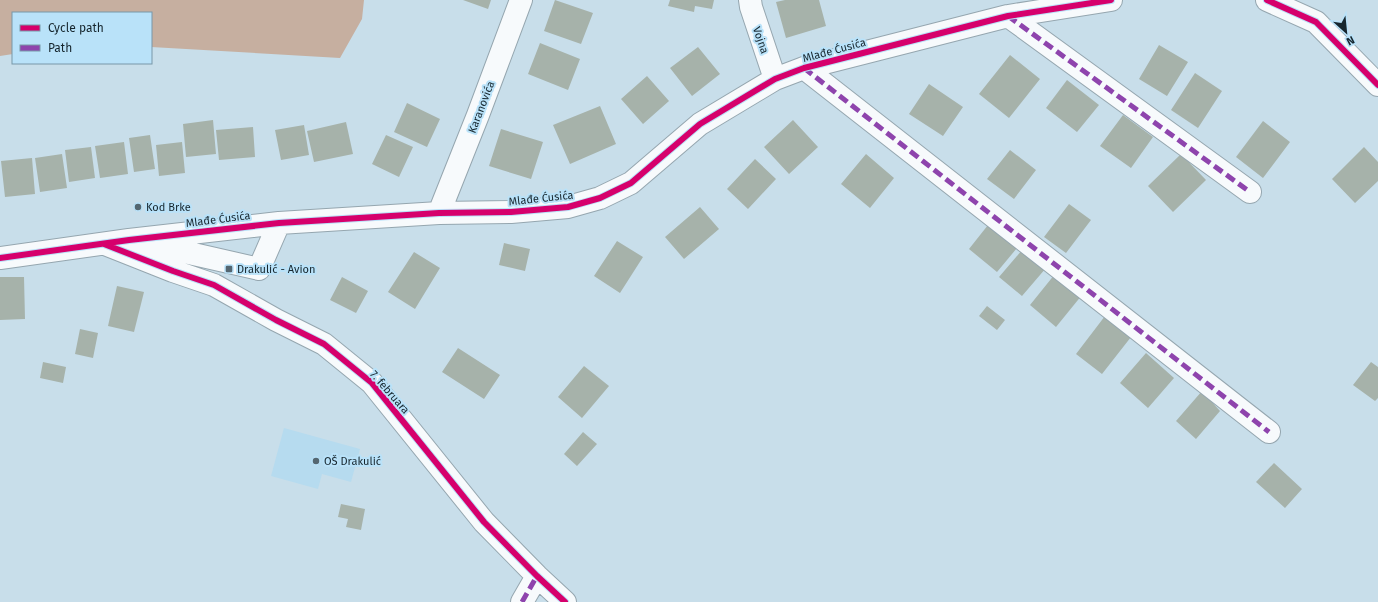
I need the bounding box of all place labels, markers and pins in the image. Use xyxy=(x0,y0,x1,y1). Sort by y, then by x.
place label: Kod Brke xyxy=(146,201,191,214)
marker: Kod Brke xyxy=(133,202,143,212)
place label: Drakulić - Avion xyxy=(237,263,315,276)
marker: Drakulić - Avion xyxy=(224,264,234,274)
place label: OŠ Drakulić xyxy=(324,454,381,468)
marker: OŠ Drakulić xyxy=(311,456,321,466)

